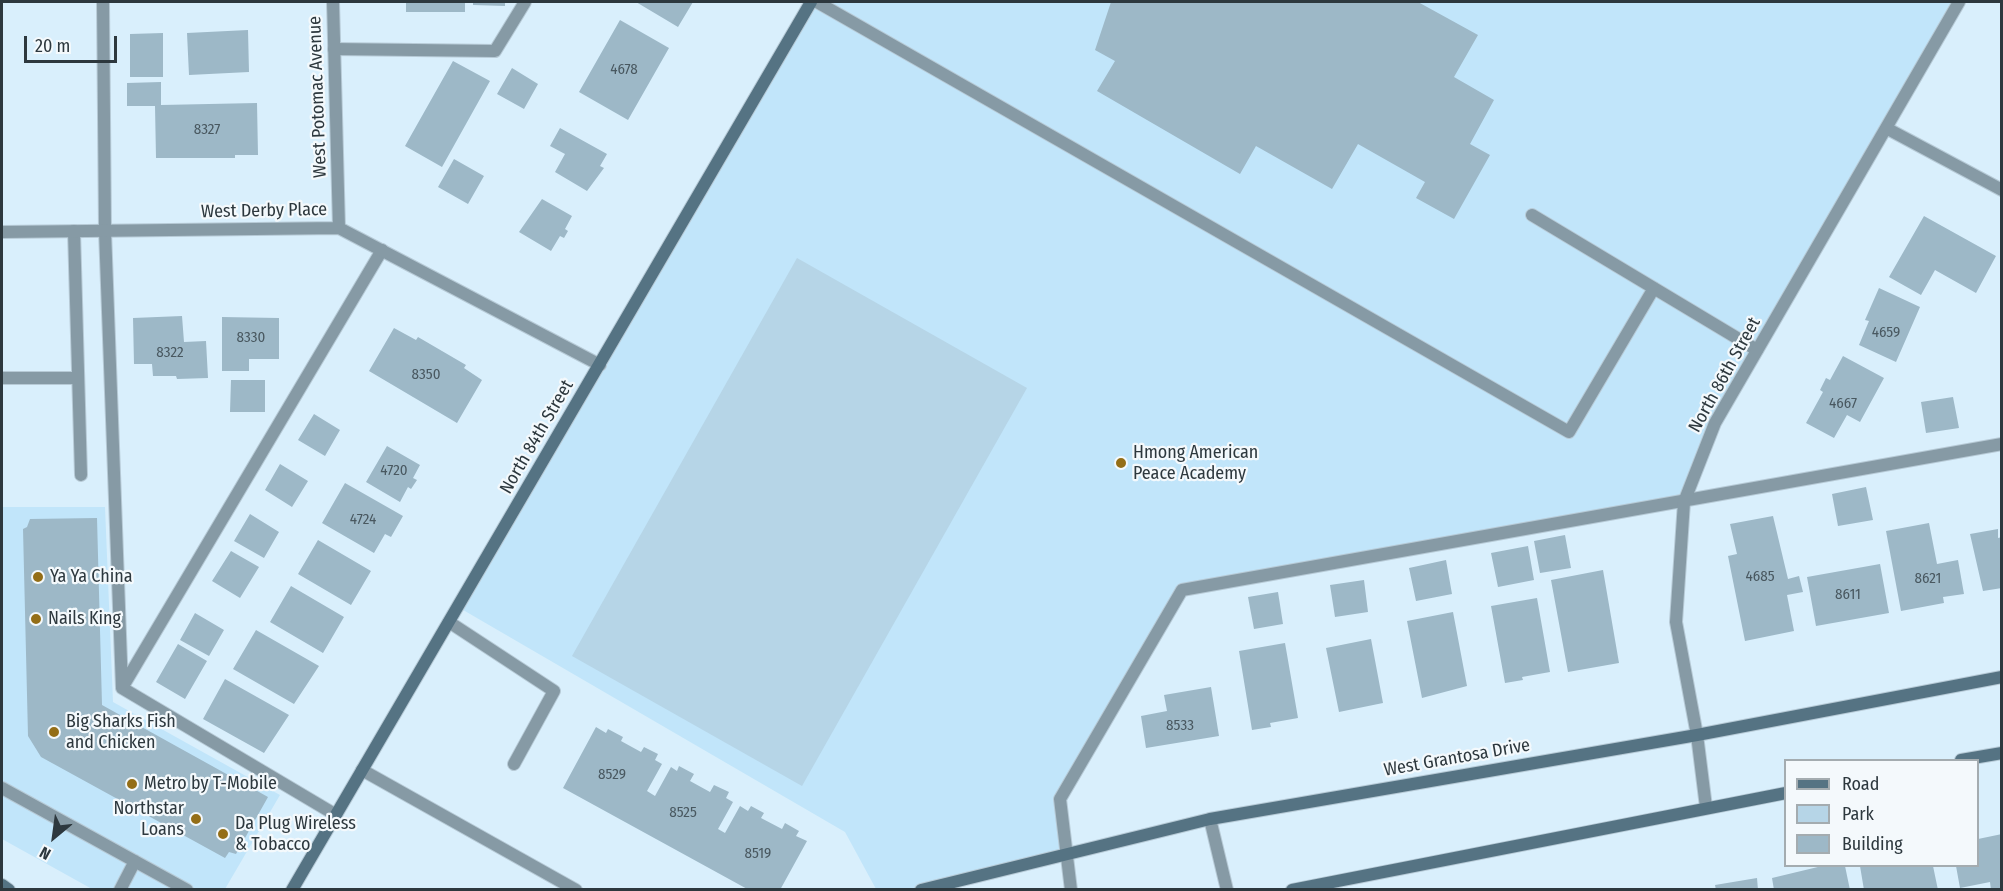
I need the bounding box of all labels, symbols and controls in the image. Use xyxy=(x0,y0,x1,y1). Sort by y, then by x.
street label: West Potomac Avenue xyxy=(304,16,332,178)
scale bar xyxy=(27,24,120,62)
text: 20 m xyxy=(35,35,70,57)
house number: 4678 xyxy=(610,61,638,79)
house number: 8327 xyxy=(194,121,220,139)
street label: West Derby Place xyxy=(201,199,327,223)
street label: North 86th Street xyxy=(1685,314,1765,436)
house number: 4659 xyxy=(1872,324,1900,342)
house number: 8330 xyxy=(237,329,265,347)
house number: 8322 xyxy=(156,344,184,362)
house number: 8350 xyxy=(412,366,440,384)
street label: North 84th Street xyxy=(496,376,578,498)
house number: 4667 xyxy=(1829,395,1857,413)
place label: Hmong American Peace Academy xyxy=(1133,442,1258,484)
marker: Hmong American Peace Academy xyxy=(1114,456,1128,470)
house number: 4720 xyxy=(380,462,408,480)
house number: 4724 xyxy=(350,511,376,529)
place label: Ya Ya China xyxy=(50,566,132,588)
house number: 4685 xyxy=(1745,568,1775,586)
marker: Ya Ya China xyxy=(31,570,45,584)
house number: 8621 xyxy=(1915,570,1941,588)
house number: 8611 xyxy=(1835,586,1861,604)
place label: Nails King xyxy=(48,608,121,630)
marker: Nails King xyxy=(29,612,43,626)
place label: Big Sharks Fish and Chicken xyxy=(66,711,176,754)
house number: 8533 xyxy=(1166,717,1194,735)
marker: Big Sharks Fish and Chicken xyxy=(47,725,61,739)
street label: West Grantosa Drive xyxy=(1382,735,1532,781)
legend xyxy=(1784,759,1979,867)
house number: 8529 xyxy=(598,766,626,784)
place label: Metro by T-Mobile xyxy=(144,773,277,795)
text: Road xyxy=(1842,773,1879,795)
marker: Metro by T-Mobile xyxy=(125,777,139,791)
place label: Northstar Loans xyxy=(113,798,184,840)
text: Park xyxy=(1842,803,1874,825)
house number: 8525 xyxy=(669,804,697,822)
north arrow xyxy=(24,807,84,867)
marker: Northstar Loans xyxy=(189,812,203,826)
place label: Da Plug Wireless & Tobacco xyxy=(235,813,356,856)
marker: Da Plug Wireless & Tobacco xyxy=(216,827,230,841)
text: Building xyxy=(1842,833,1903,855)
text: N xyxy=(36,843,54,864)
house number: 8519 xyxy=(745,845,771,863)

